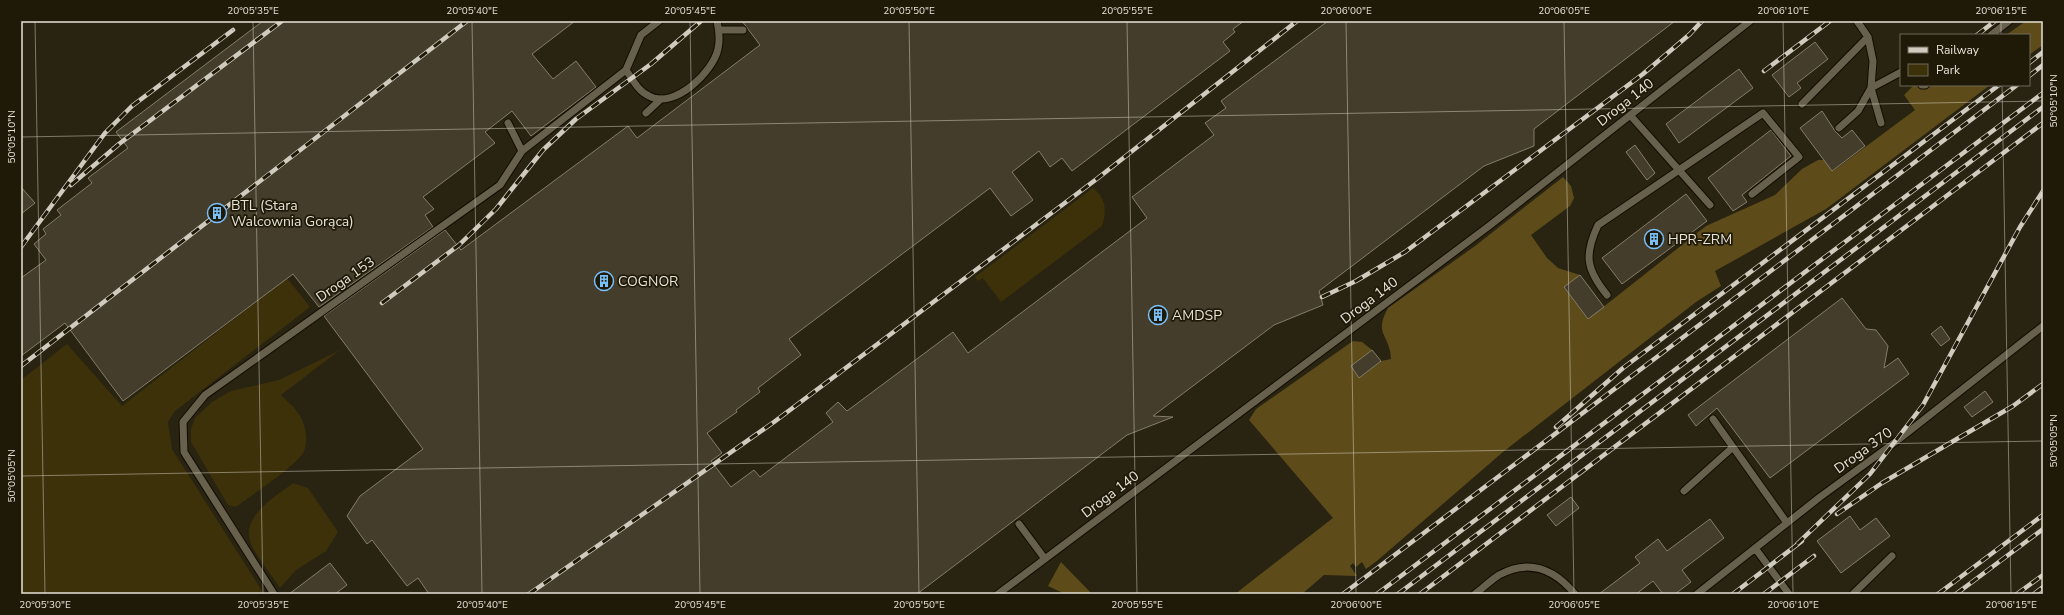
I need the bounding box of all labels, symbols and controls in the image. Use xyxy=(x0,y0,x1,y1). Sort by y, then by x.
text: 20°05'35"E xyxy=(227,4,279,18)
text: 20°05'40"E xyxy=(446,4,498,18)
text: 20°05'45"E xyxy=(664,4,716,18)
text: 20°05'50"E xyxy=(883,4,935,18)
text: 20°05'55"E xyxy=(1101,4,1153,18)
text: 20°06'00"E xyxy=(1320,4,1372,18)
text: 20°06'05"E xyxy=(1538,4,1590,18)
text: 20°06'10"E xyxy=(1757,4,1809,18)
text: 20°06'15"E xyxy=(1975,4,2027,18)
legend xyxy=(1900,34,2030,86)
text: Railway xyxy=(1936,42,1980,58)
text: Park xyxy=(1936,62,1961,78)
street label: Droga 140 xyxy=(1593,74,1658,131)
text: 50°05'10"N xyxy=(2047,74,2061,128)
text: 50°05'10"N xyxy=(5,110,19,164)
place label: BTL (Stara Walcownia Gorąca) xyxy=(231,196,354,231)
building icon: BTL (Stara Walcownia Gorąca) xyxy=(206,202,228,224)
building icon: HPR-ZRM xyxy=(1643,228,1665,250)
place label: HPR-ZRM xyxy=(1668,230,1732,249)
street label: Droga 153 xyxy=(312,252,378,307)
building icon: COGNOR xyxy=(593,270,615,292)
place label: COGNOR xyxy=(618,272,679,291)
street label: Droga 140 xyxy=(1337,272,1402,328)
building icon: AMDSP xyxy=(1147,304,1169,326)
place label: AMDSP xyxy=(1172,306,1222,325)
text: 50°05'05"N xyxy=(2047,414,2061,468)
street label: Droga 370 xyxy=(1830,423,1896,478)
text: 50°05'05"N xyxy=(5,449,19,503)
street label: Droga 140 xyxy=(1078,466,1143,522)
text: 20°05'30"E xyxy=(19,598,71,612)
text: 20°05'35"E xyxy=(237,598,289,612)
text: 20°05'40"E xyxy=(456,598,508,612)
text: 20°05'45"E xyxy=(674,598,726,612)
text: 20°05'50"E xyxy=(893,598,945,612)
text: 20°05'55"E xyxy=(1111,598,1163,612)
text: 20°06'00"E xyxy=(1330,598,1382,612)
text: 20°06'05"E xyxy=(1548,598,1600,612)
text: 20°06'10"E xyxy=(1767,598,1819,612)
text: 20°06'15"E xyxy=(1985,598,2037,612)

